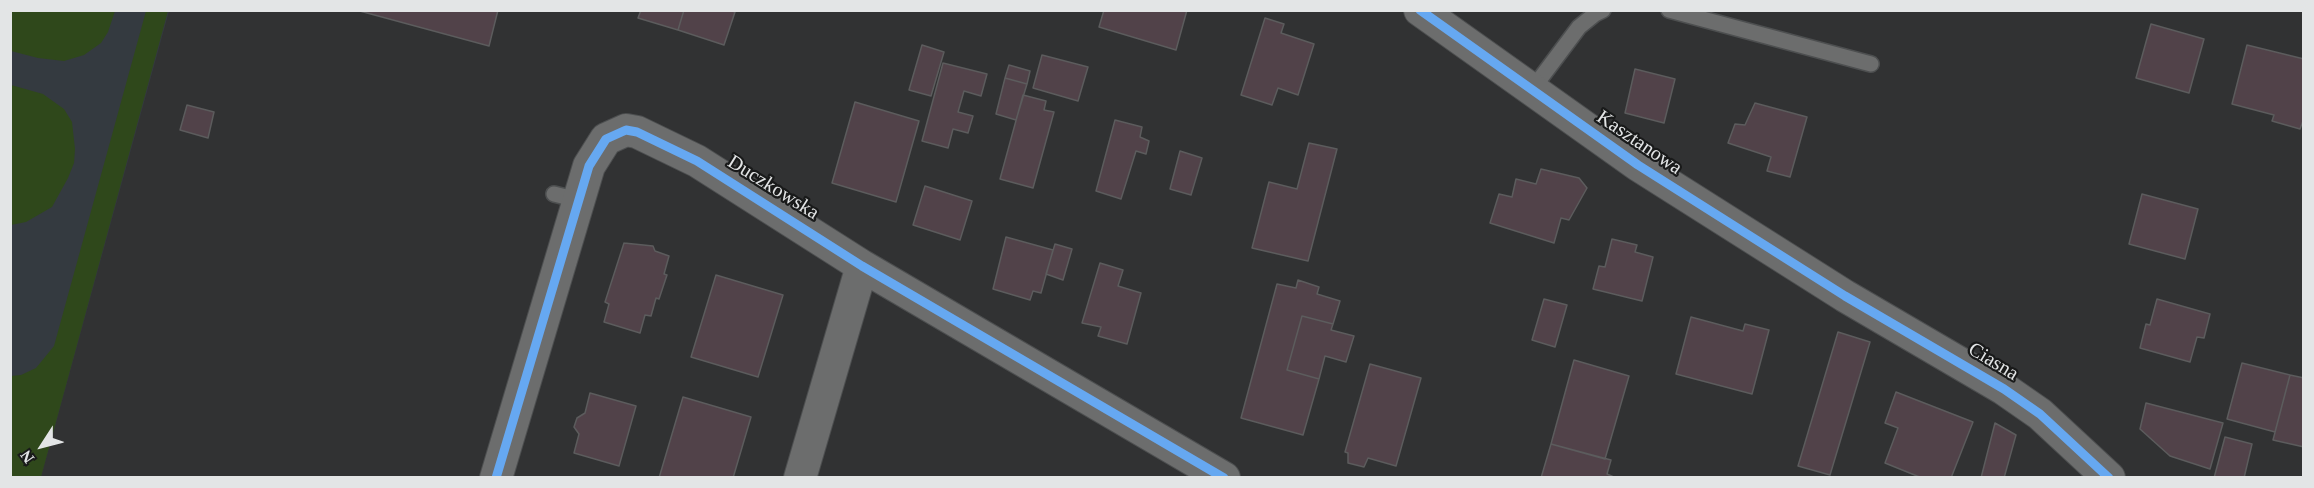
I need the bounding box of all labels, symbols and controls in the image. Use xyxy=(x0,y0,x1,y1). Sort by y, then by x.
street label: Kasztanowa xyxy=(1592,106,1686,180)
street label: Duczkowska xyxy=(723,150,823,226)
street label: Ciasna xyxy=(1963,338,2023,386)
north arrow xyxy=(12,416,72,476)
text: N xyxy=(17,447,37,467)

